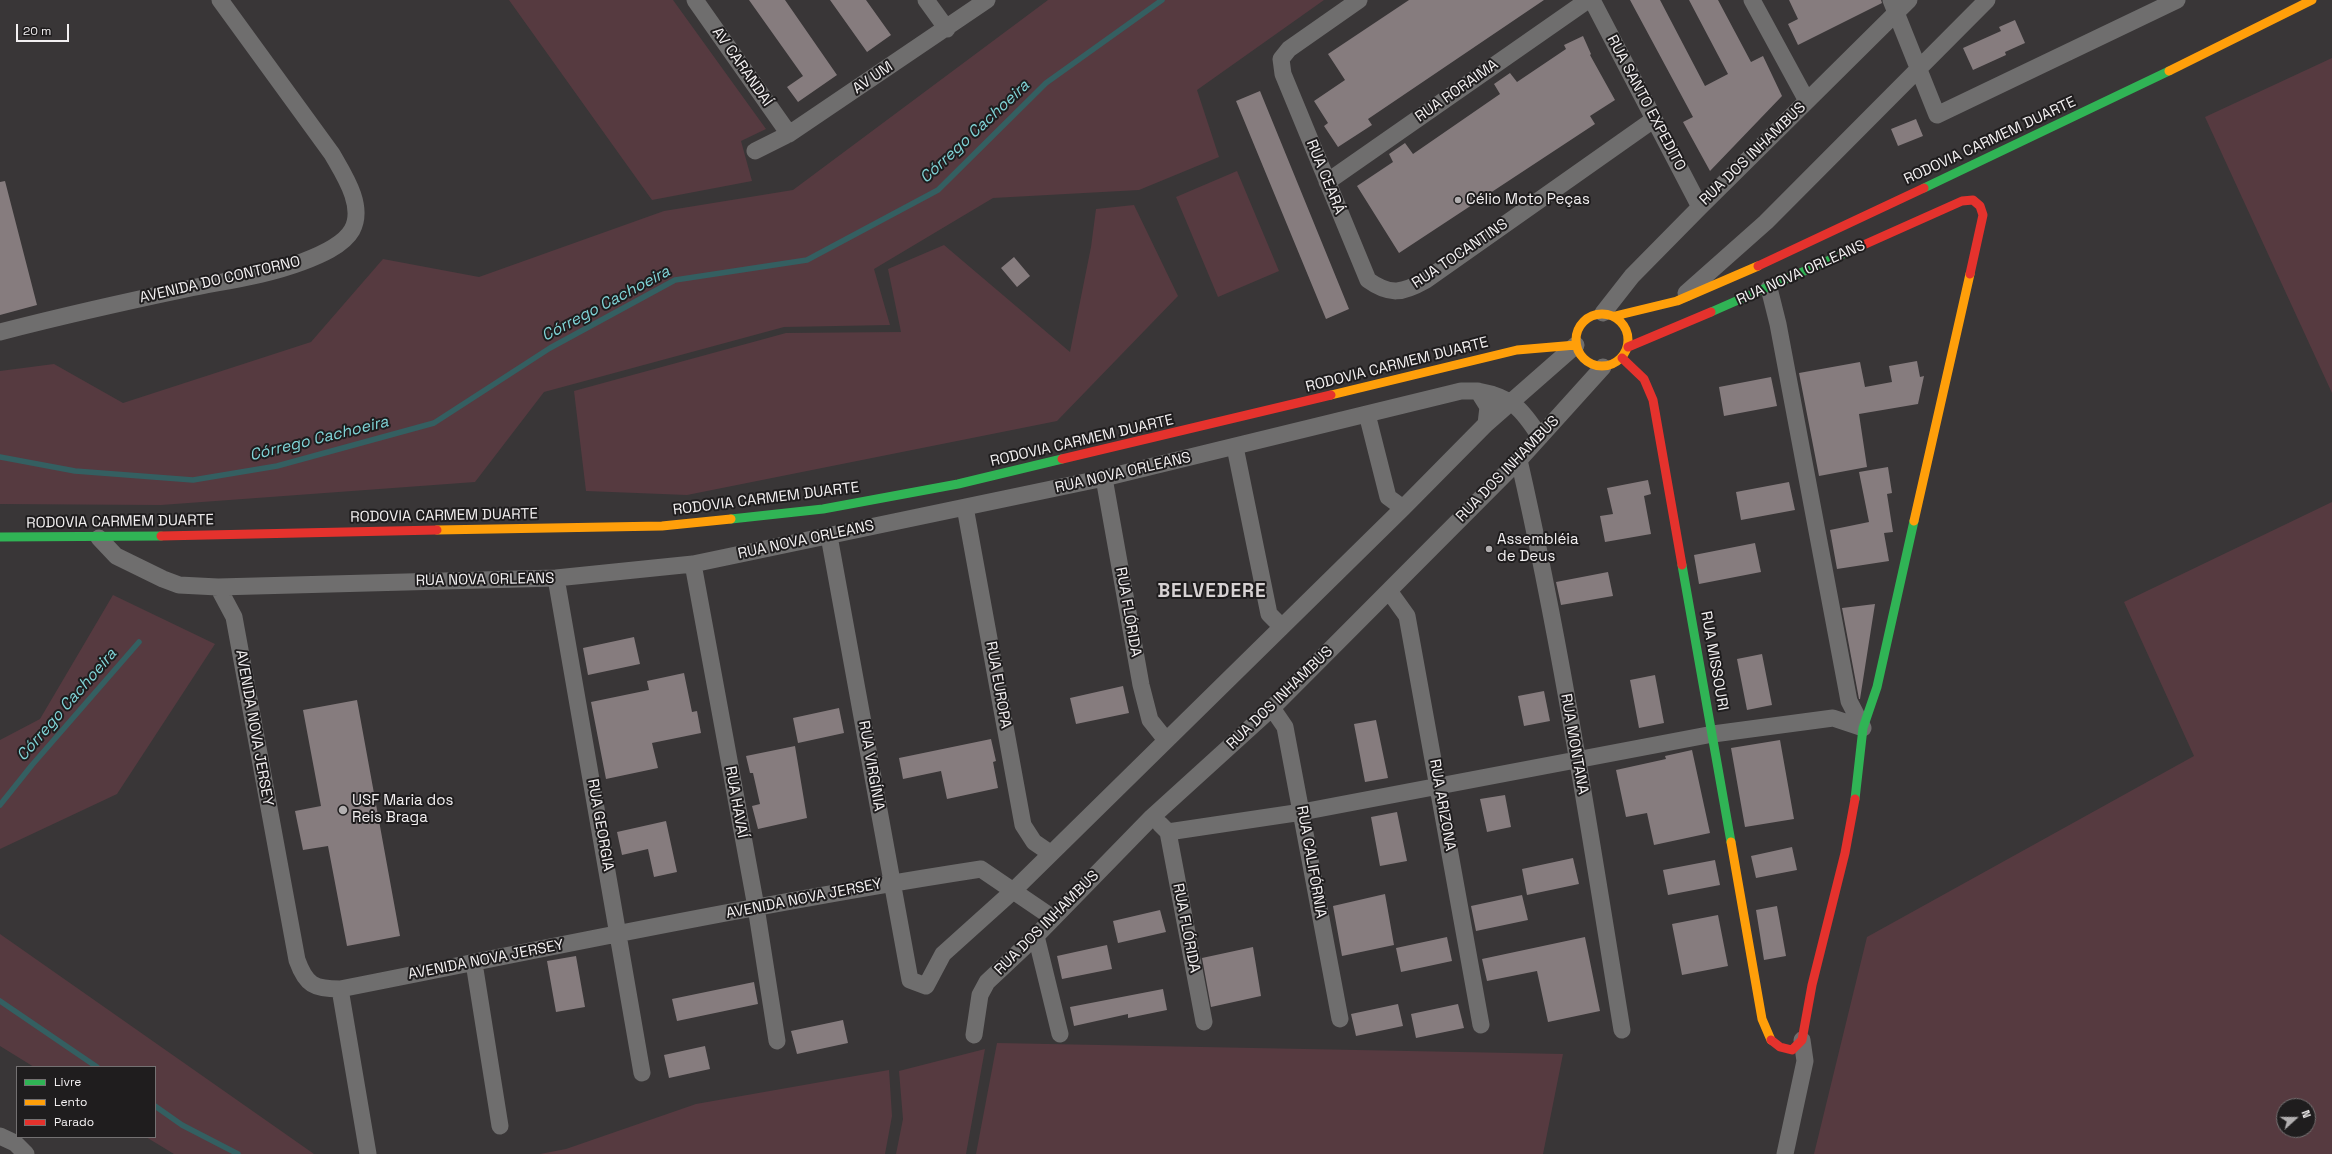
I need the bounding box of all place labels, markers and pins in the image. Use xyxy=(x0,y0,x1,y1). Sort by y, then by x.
place label: Célio Moto Peças xyxy=(1466,191,1590,209)
marker: Célio Moto Peças xyxy=(1453,195,1463,205)
place label: Assembléia de Deus xyxy=(1497,531,1579,566)
marker: Assembléia de Deus xyxy=(1484,544,1494,554)
place label: USF Maria dos Reis Braga xyxy=(352,792,453,827)
marker: USF Maria dos Reis Braga xyxy=(337,804,349,816)

